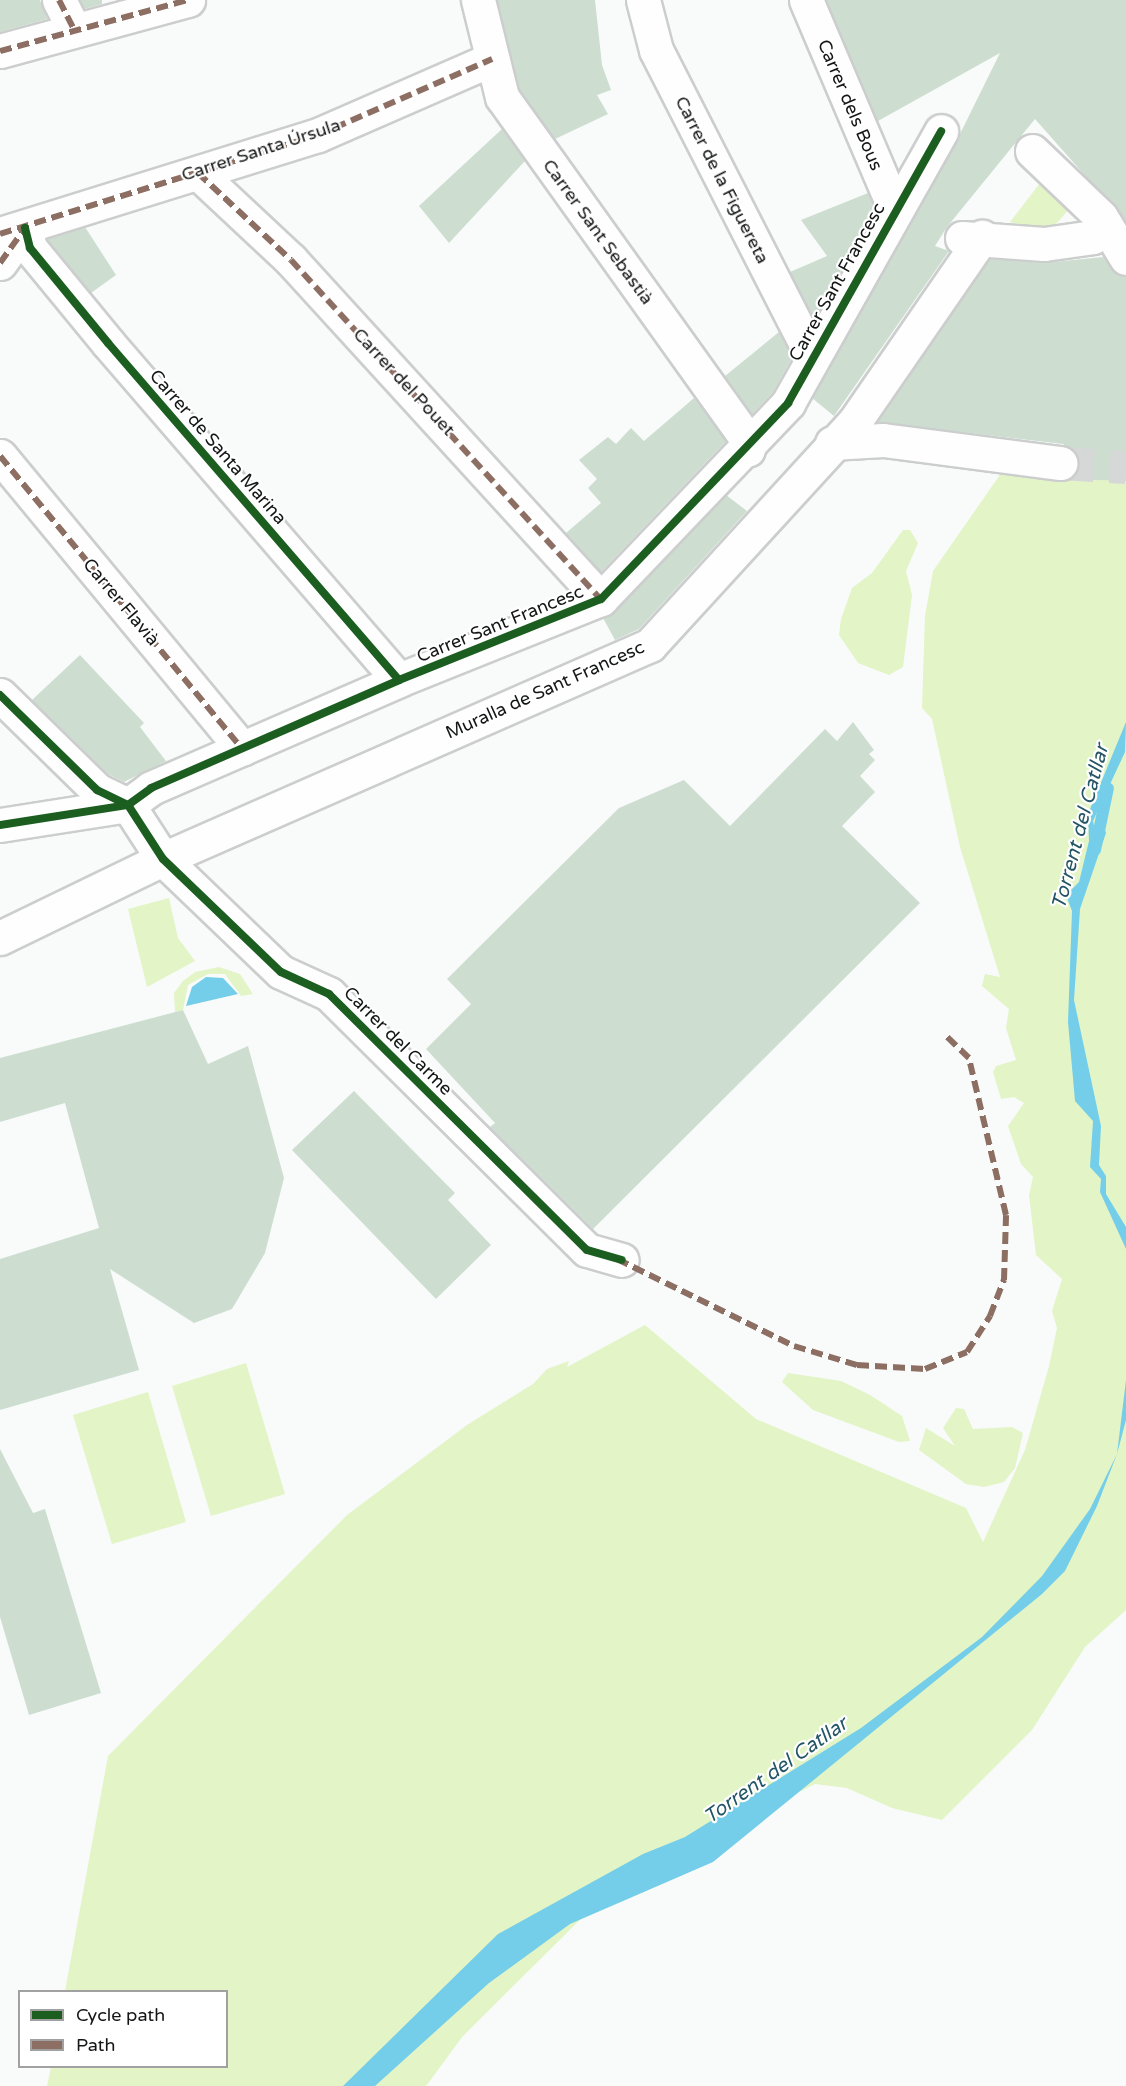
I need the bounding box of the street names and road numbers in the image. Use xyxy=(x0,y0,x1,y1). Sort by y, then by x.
street label: Carrer dels Bous xyxy=(813,36,887,174)
street label: Carrer de la Figuereta xyxy=(670,93,774,267)
street label: Carrer Santa Úrsula xyxy=(179,114,343,186)
street label: Carrer Sant Sebastià xyxy=(538,155,658,309)
street label: Carrer Sant Francesc xyxy=(784,199,890,365)
street label: Carrer del Pouet xyxy=(349,324,459,440)
street label: Carrer de Santa Marina xyxy=(145,365,291,529)
street label: Carrer Flavià xyxy=(78,554,164,650)
street label: Carrer Sant Francesc xyxy=(414,581,586,667)
street label: Muralla de Sant Francesc xyxy=(442,636,648,744)
street label: Carrer del Carme xyxy=(339,982,457,1100)

